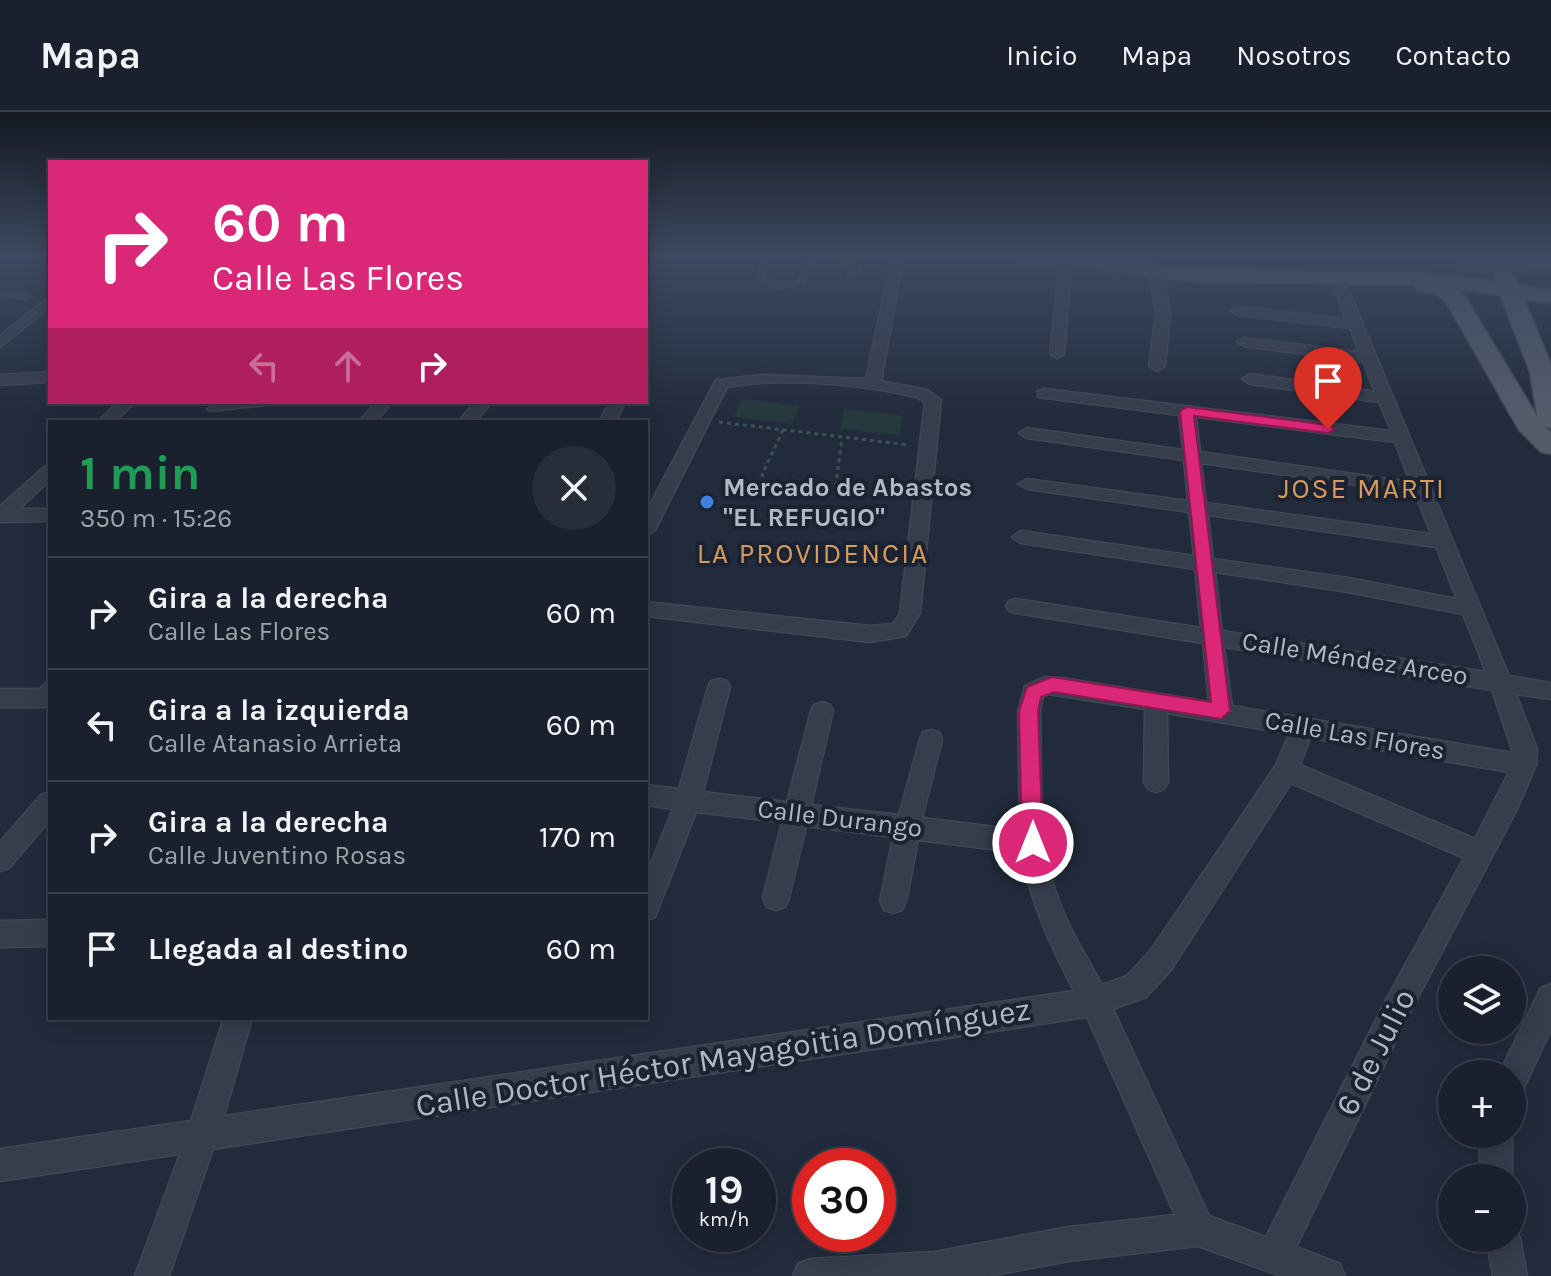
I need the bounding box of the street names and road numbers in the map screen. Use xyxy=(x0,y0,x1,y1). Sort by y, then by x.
street label: Calle Méndez Arceo xyxy=(1240,625,1470,692)
street label: Calle Las Flores xyxy=(1263,704,1447,767)
street label: Calle Durango xyxy=(756,793,924,844)
street label: 6 de Julio xyxy=(1328,983,1423,1122)
street label: Calle Doctor Héctor Mayagoitia Domínguez xyxy=(413,991,1033,1124)

